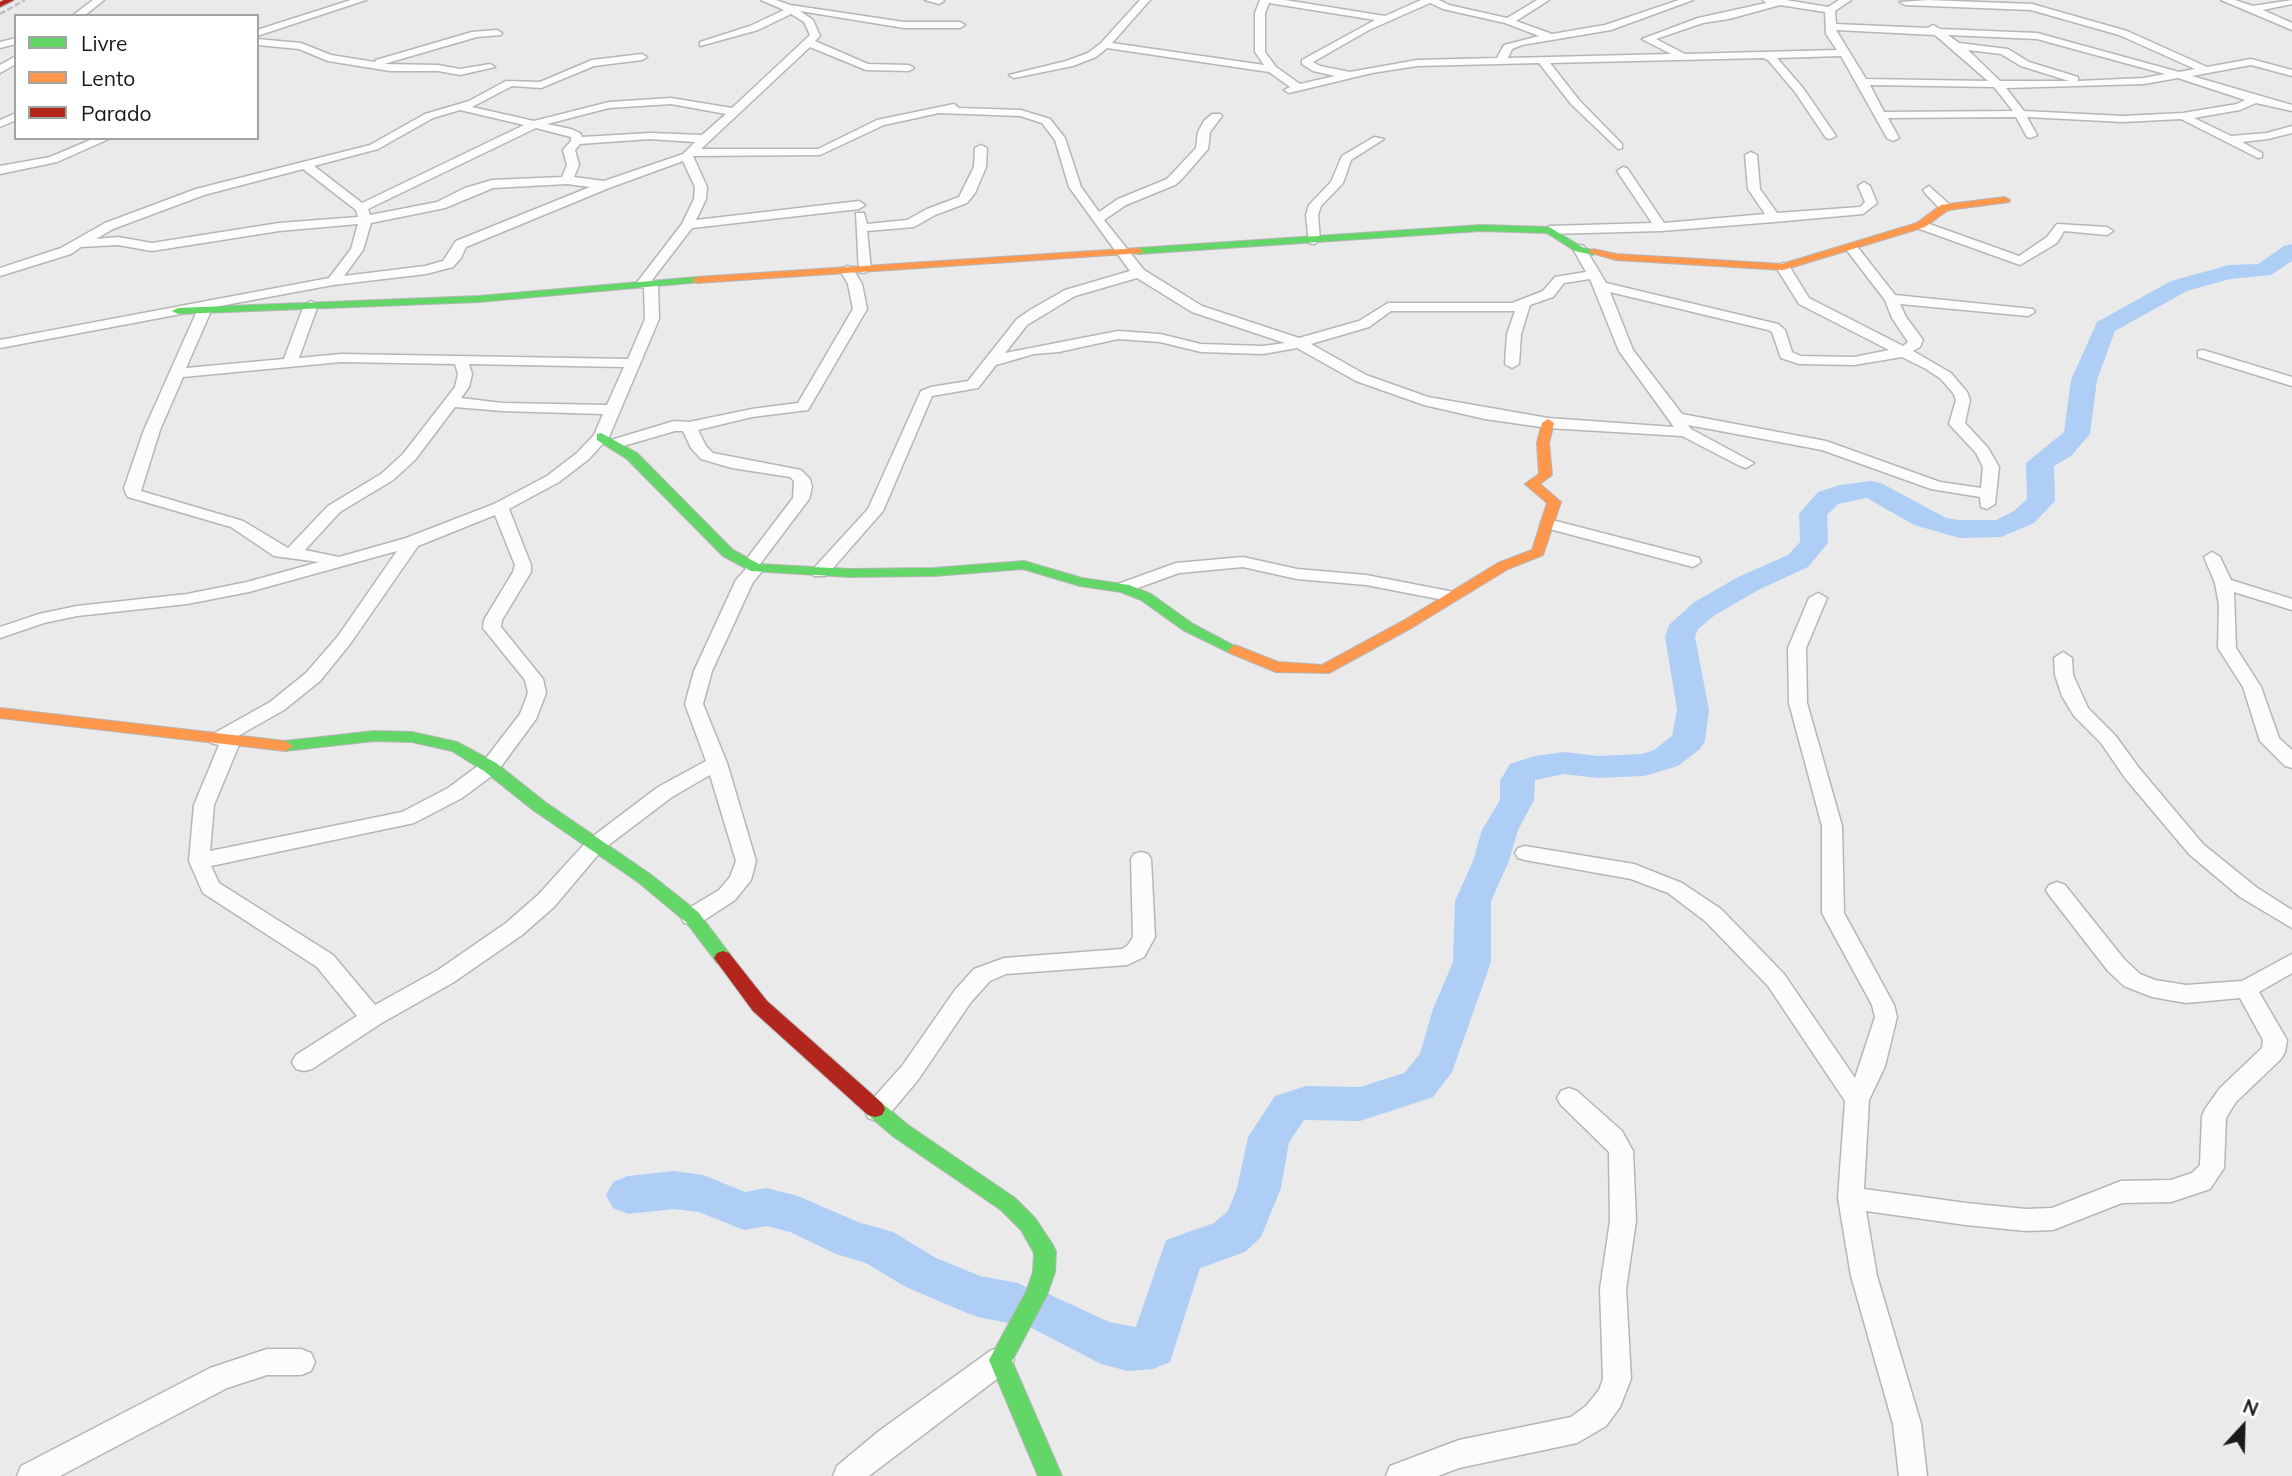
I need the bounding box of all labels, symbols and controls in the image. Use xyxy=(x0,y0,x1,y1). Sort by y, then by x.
legend xyxy=(14,14,259,140)
text: Livre xyxy=(81,30,128,56)
text: Lento xyxy=(81,65,135,91)
text: Parado xyxy=(81,100,151,126)
north arrow xyxy=(2208,1392,2278,1462)
text: N xyxy=(2240,1394,2262,1421)

